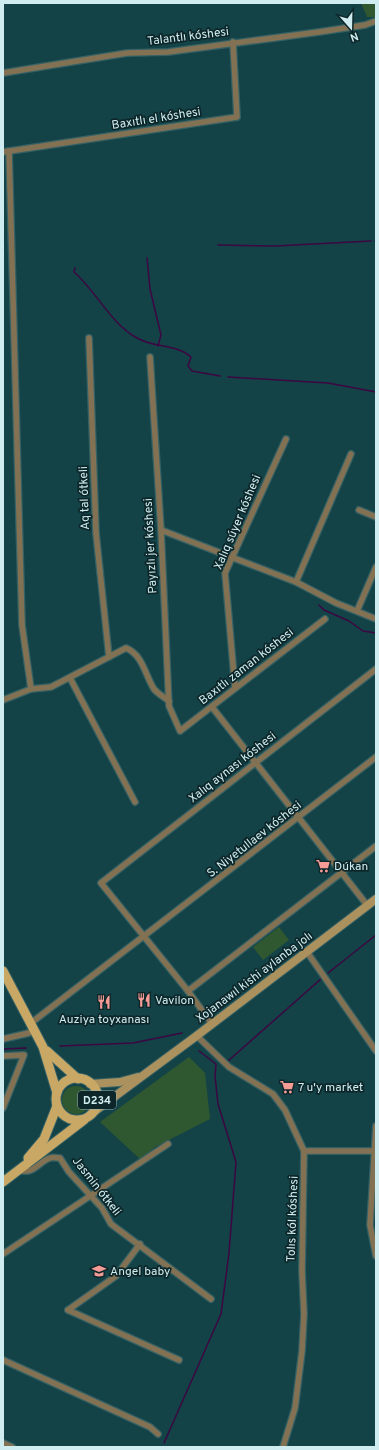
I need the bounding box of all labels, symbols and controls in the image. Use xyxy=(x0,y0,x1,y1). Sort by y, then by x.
north arrow xyxy=(331,8,371,48)
street label: Talantlı kóshesi xyxy=(146,24,230,50)
text: N xyxy=(348,29,360,44)
street label: Baxıtlı el kóshesi xyxy=(111,104,202,134)
street label: Aq tal ótkeli xyxy=(76,466,94,530)
street label: Xalıq súyer kóshesi xyxy=(211,472,265,572)
street label: Payızlı jer kóshesi xyxy=(141,498,161,594)
street label: Baxıtlı zaman kóshesi xyxy=(196,625,297,709)
street label: Xalıq aynası kóshesi xyxy=(186,729,280,807)
street label: S. Niyetullaev kóshesi xyxy=(204,798,305,882)
supermarket icon: Dúkan xyxy=(315,858,331,874)
place label: Dúkan xyxy=(334,859,368,875)
street label: Xojanawıl kishi aylanba jolı xyxy=(193,929,316,1027)
restaurant icon: Vavilon xyxy=(136,992,152,1008)
place label: Vavilon xyxy=(155,993,194,1009)
restaurant icon: Auziya toyxanası xyxy=(96,994,112,1010)
place label: Auziya toyxanası xyxy=(59,1012,149,1028)
supermarket icon: 7 u'y market xyxy=(279,1079,295,1095)
place label: 7 u'y market xyxy=(298,1080,363,1096)
road number: D234 xyxy=(78,1091,116,1109)
street label: Jasmin ótkeli xyxy=(68,1154,124,1219)
street label: Tolıs kól kóshesi xyxy=(283,1176,302,1262)
school or university icon: Angel baby xyxy=(91,1263,107,1279)
place label: Angel baby xyxy=(110,1264,170,1280)

